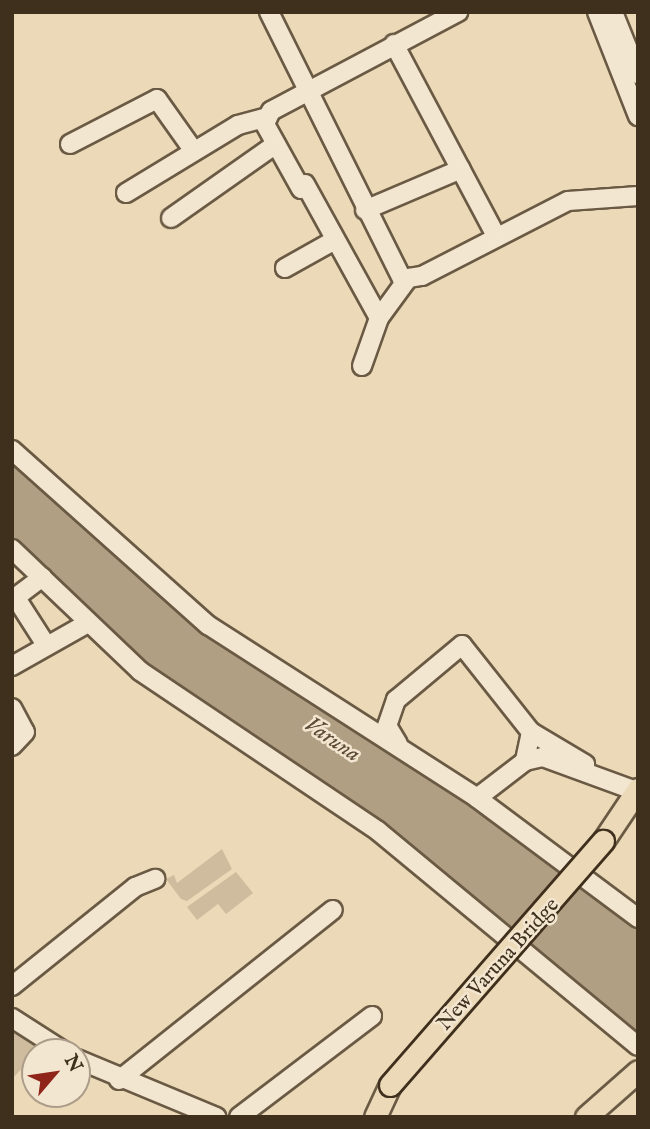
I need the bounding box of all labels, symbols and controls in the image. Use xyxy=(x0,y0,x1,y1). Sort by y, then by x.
water label: Varuna xyxy=(299,711,365,769)
street label: New Varuna Bridge xyxy=(433,893,565,1037)
north arrow xyxy=(21,1038,91,1108)
text: N xyxy=(58,1051,87,1077)

